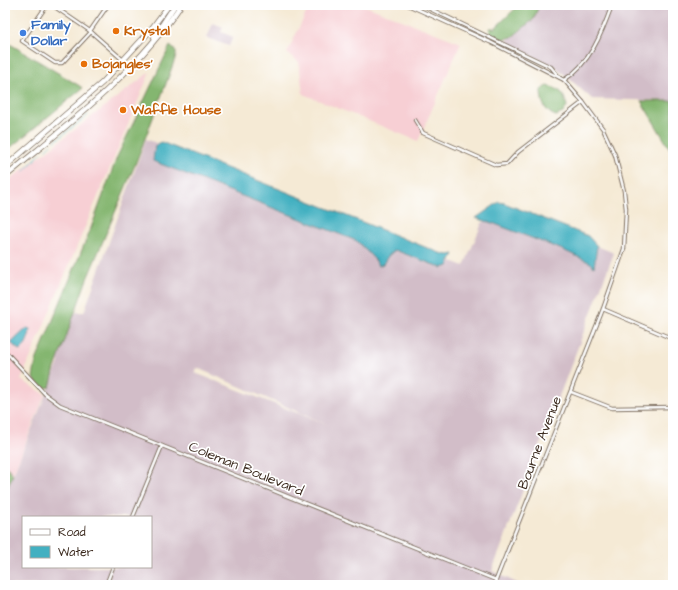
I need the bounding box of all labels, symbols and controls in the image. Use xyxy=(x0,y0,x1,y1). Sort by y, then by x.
place label: Family Dollar xyxy=(31,15,71,51)
place label: Krystal xyxy=(124,21,171,41)
marker: Krystal xyxy=(111,26,121,36)
marker: Family Dollar xyxy=(18,28,28,38)
place label: Bojangles' xyxy=(92,54,153,75)
marker: Bojangles' xyxy=(79,59,89,69)
place label: Waffle House xyxy=(130,100,222,120)
marker: Waffle House xyxy=(118,105,128,115)
street label: Bourne Avenue xyxy=(513,393,567,492)
street label: Coleman Boulevard xyxy=(186,437,306,501)
legend xyxy=(22,516,152,568)
text: Road xyxy=(58,524,86,541)
text: Water xyxy=(58,544,94,561)

